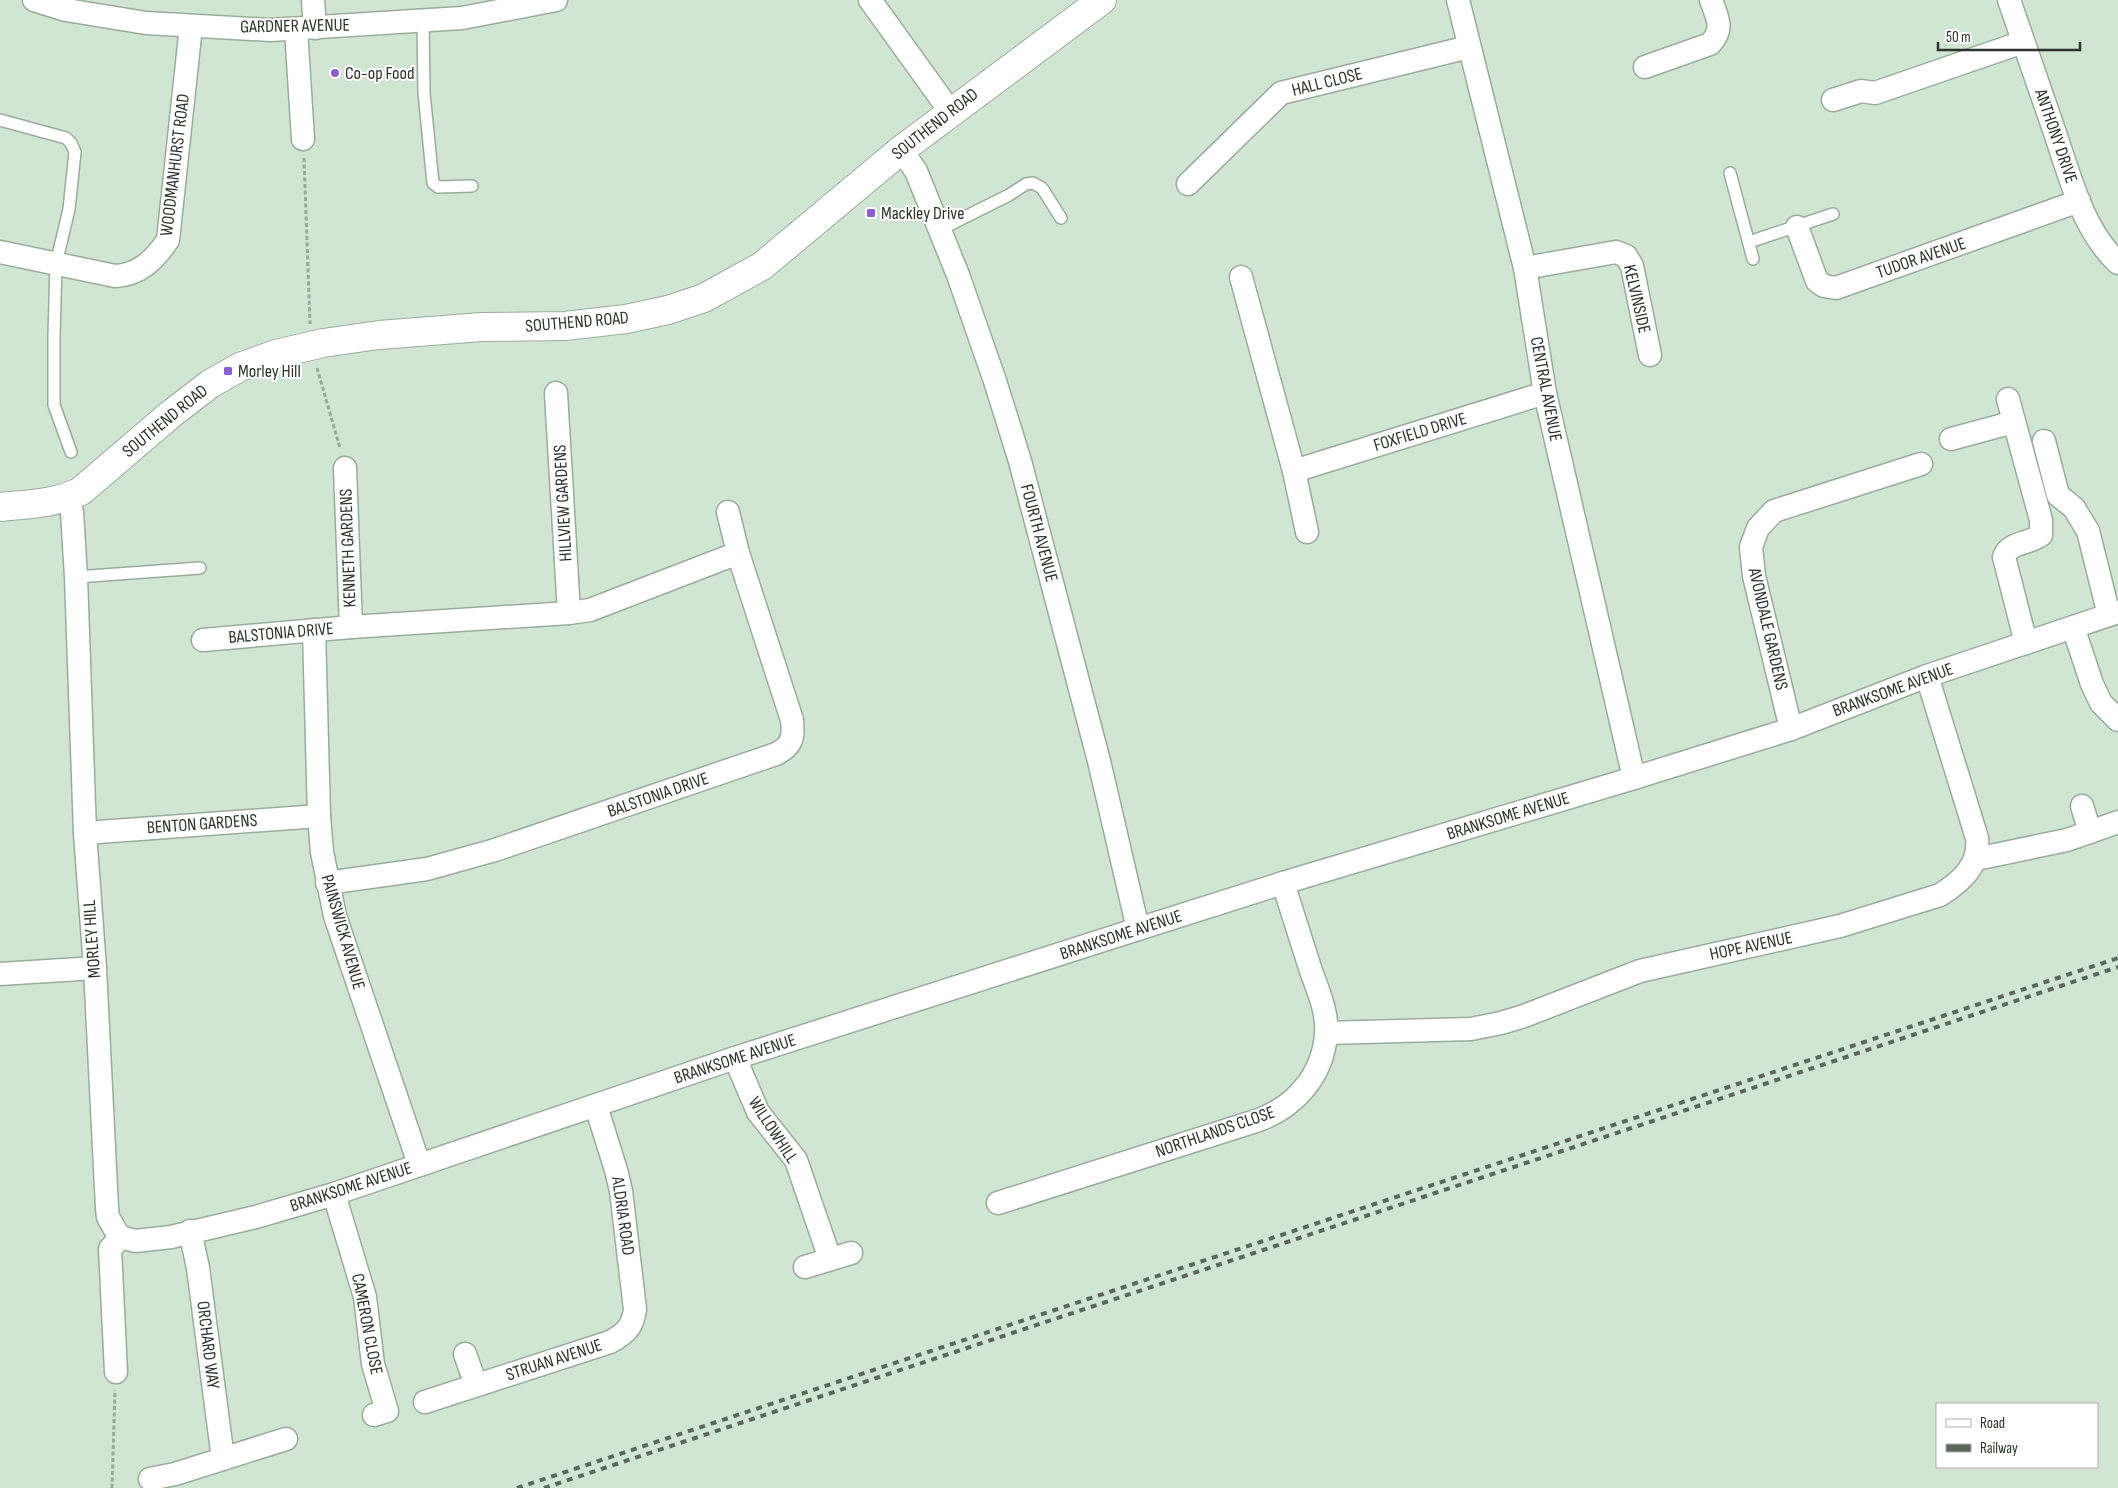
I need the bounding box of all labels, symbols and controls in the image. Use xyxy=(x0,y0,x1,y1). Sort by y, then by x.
street label: GARDNER AVENUE xyxy=(240,15,350,37)
scale bar xyxy=(1938,20,2080,52)
text: 50 m xyxy=(1946,28,1971,47)
place label: Co-op Food xyxy=(345,63,414,84)
street label: HALL CLOSE xyxy=(1290,63,1364,101)
marker: Co-op Food xyxy=(329,67,341,79)
street label: SOUTHEND ROAD xyxy=(888,84,982,164)
street label: ANTHONY DRIVE xyxy=(2030,85,2082,186)
street label: WOODMANHURST ROAD xyxy=(156,93,194,237)
place label: Mackley Drive xyxy=(881,203,964,224)
marker: Mackley Drive xyxy=(865,207,877,219)
street label: TUDOR AVENUE xyxy=(1873,233,1969,283)
street label: KELVINSIDE xyxy=(1619,263,1655,335)
street label: SOUTHEND ROAD xyxy=(524,307,630,337)
street label: CENTRAL AVENUE xyxy=(1526,335,1566,443)
place label: Morley Hill xyxy=(238,361,301,382)
marker: Morley Hill xyxy=(222,365,234,377)
street label: SOUTHEND ROAD xyxy=(118,380,212,462)
street label: FOXFIELD DRIVE xyxy=(1371,408,1469,456)
street label: HILLVIEW GARDENS xyxy=(549,444,577,562)
street label: FOURTH AVENUE xyxy=(1016,482,1062,584)
street label: KENNETH GARDENS xyxy=(335,488,361,608)
street label: AVONDALE GARDENS xyxy=(1744,565,1792,692)
street label: BALSTONIA DRIVE xyxy=(228,618,334,648)
street label: BRANKSOME AVENUE xyxy=(1830,658,1956,722)
street label: BALSTONIA DRIVE xyxy=(605,768,711,822)
street label: BRANKSOME AVENUE xyxy=(1444,787,1572,845)
street label: BENTON GARDENS xyxy=(146,810,258,838)
street label: PAINSWICK AVENUE xyxy=(317,872,369,992)
street label: MORLEY HILL xyxy=(79,899,105,979)
street label: BRANKSOME AVENUE xyxy=(1057,905,1185,965)
street label: HOPE AVENUE xyxy=(1708,927,1794,965)
street label: BRANKSOME AVENUE xyxy=(671,1029,799,1089)
street label: WILLOWHILL xyxy=(744,1093,802,1167)
street label: NORTHLANDS CLOSE xyxy=(1153,1102,1277,1162)
street label: BRANKSOME AVENUE xyxy=(287,1157,415,1217)
street label: ALDRIA ROAD xyxy=(607,1174,639,1257)
street label: CAMERON CLOSE xyxy=(347,1272,387,1376)
street label: ORCHARD WAY xyxy=(192,1300,224,1391)
street label: STRUAN AVENUE xyxy=(503,1335,605,1385)
legend xyxy=(1936,1403,2098,1468)
text: Road xyxy=(1980,1414,2005,1433)
text: Railway xyxy=(1980,1439,2018,1458)

